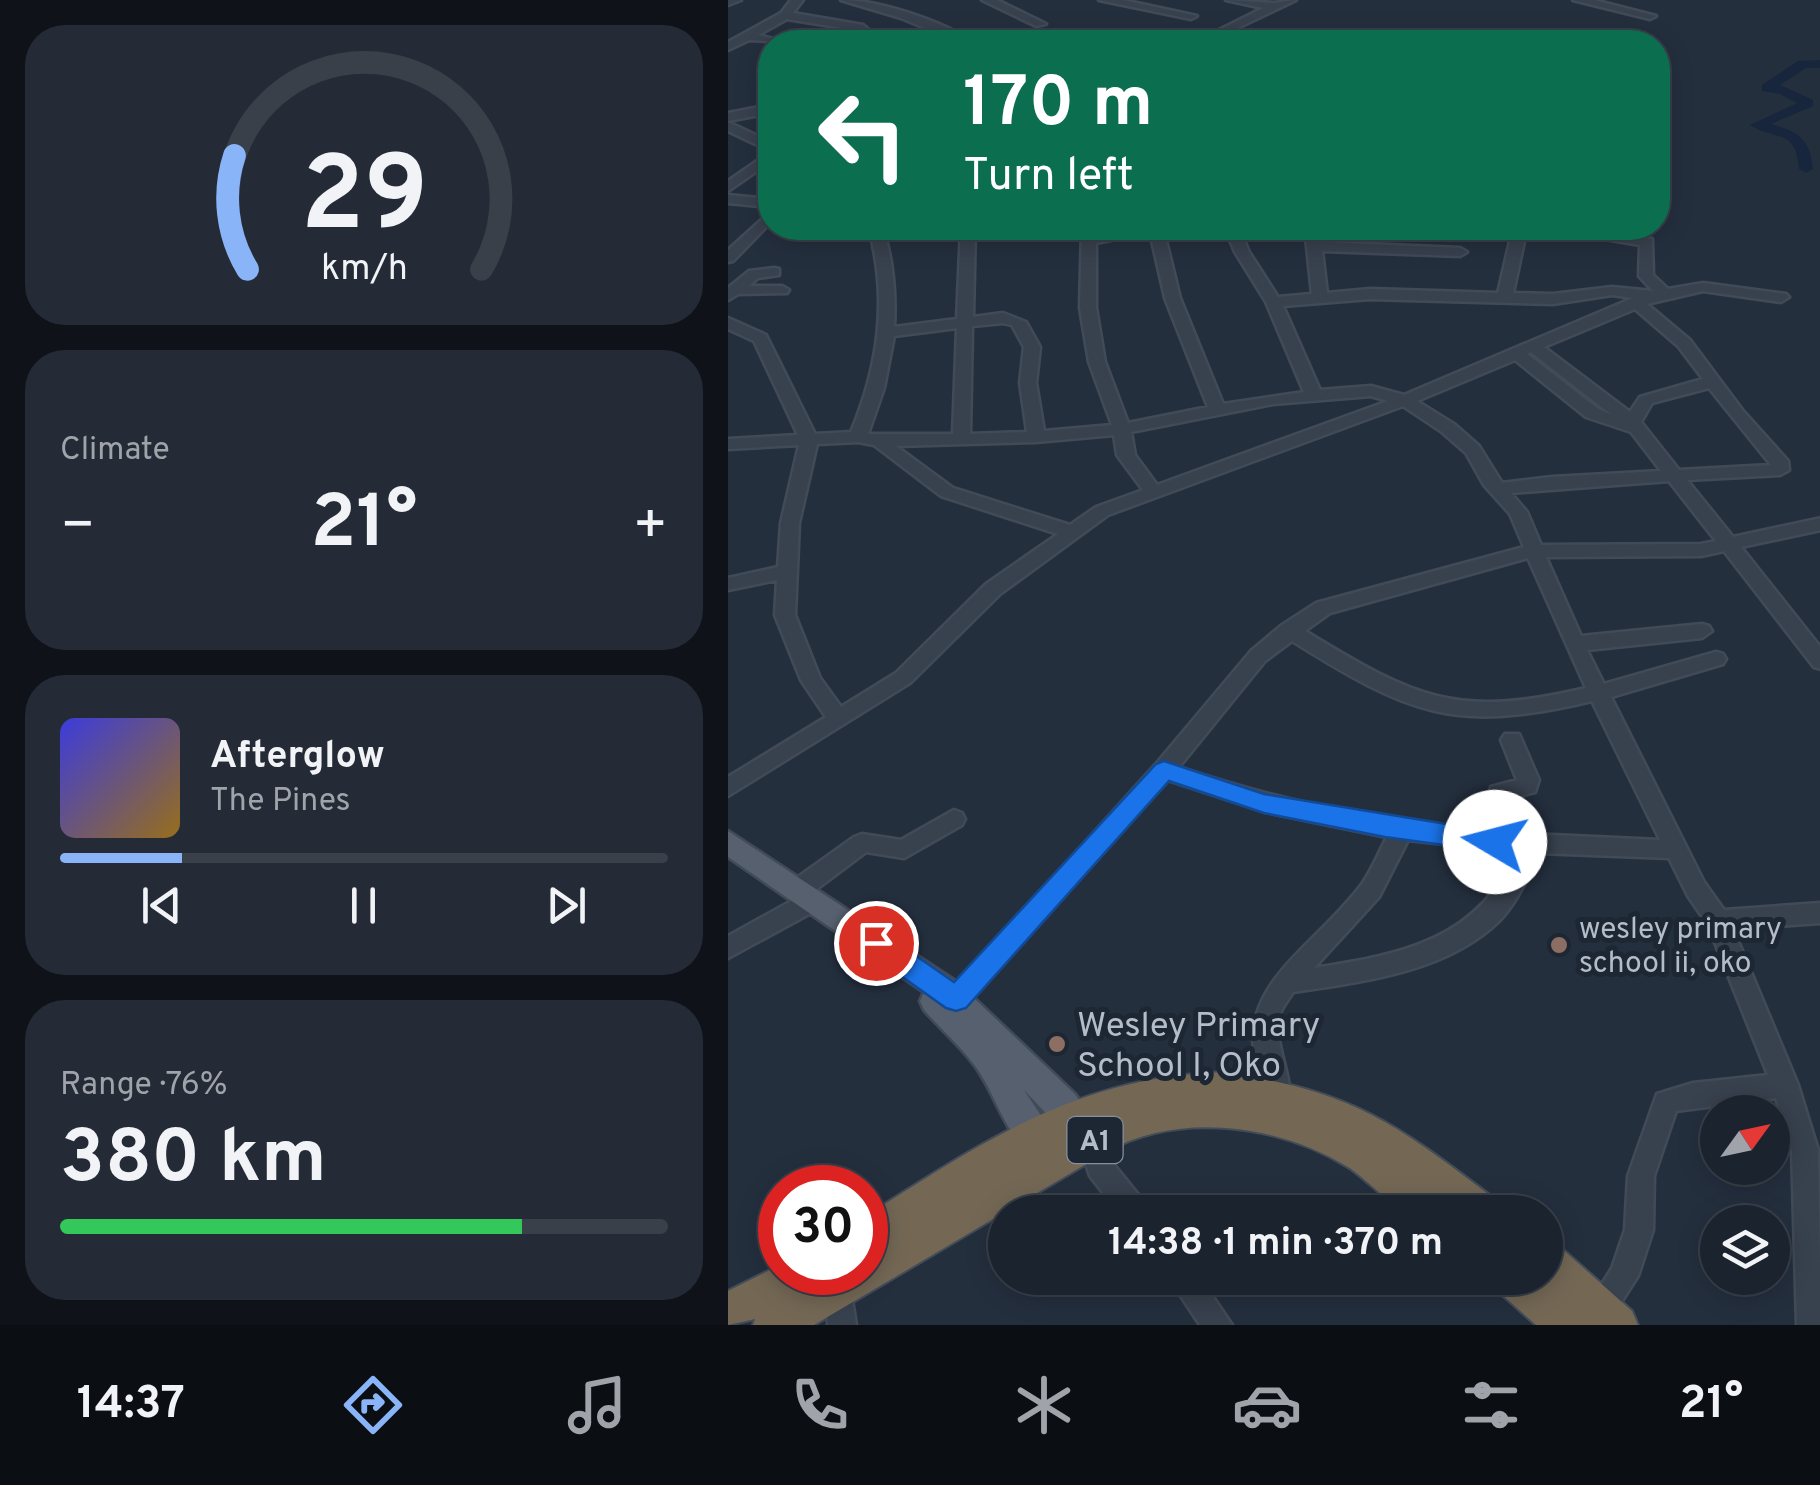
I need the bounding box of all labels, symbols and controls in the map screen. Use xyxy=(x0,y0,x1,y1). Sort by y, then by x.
text: 170 m xyxy=(963,62,1153,151)
icon: left xyxy=(798,70,928,200)
text: 29 xyxy=(300,135,428,267)
text: Turn left xyxy=(963,149,1134,206)
text: km/h xyxy=(321,247,407,293)
text: Climate xyxy=(60,431,170,471)
text: 21° xyxy=(310,479,418,574)
text: − xyxy=(60,493,95,563)
text: + xyxy=(633,493,668,563)
text: Afterglow xyxy=(210,733,385,782)
text: The Pines xyxy=(210,782,351,822)
position arrow xyxy=(1443,790,1547,894)
icon: previous xyxy=(134,878,189,933)
icon: pause xyxy=(336,878,391,933)
icon: next xyxy=(539,878,594,933)
pin xyxy=(834,901,919,986)
place label: wesley primary school ii, oko xyxy=(1579,912,1782,983)
icon: arrive xyxy=(849,916,904,971)
marker: wesley primary school ii, oko xyxy=(1548,934,1570,956)
place label: Wesley Primary School I, Oko xyxy=(1077,1005,1320,1089)
marker: Wesley Primary School I, Oko xyxy=(1046,1033,1068,1055)
text: Range · 76% xyxy=(60,1066,228,1106)
north arrow xyxy=(1700,1095,1790,1185)
map controls xyxy=(1700,1095,1790,1295)
text: 380 km xyxy=(60,1114,327,1209)
road number: A1 xyxy=(1068,1117,1122,1163)
speed limit sign: 30 xyxy=(758,1165,888,1295)
button: layers xyxy=(1700,1205,1790,1295)
text: 14:38 · 1 min · 370 m xyxy=(1108,1220,1443,1269)
icon: directions xyxy=(338,1370,408,1440)
icon: music xyxy=(562,1370,632,1440)
icon: phone xyxy=(785,1370,855,1440)
icon: climate xyxy=(1009,1370,1079,1440)
icon: car xyxy=(1232,1370,1302,1440)
icon: filters xyxy=(1456,1370,1526,1440)
text: 14:37 xyxy=(77,1377,185,1434)
text: 21° xyxy=(1679,1377,1743,1434)

